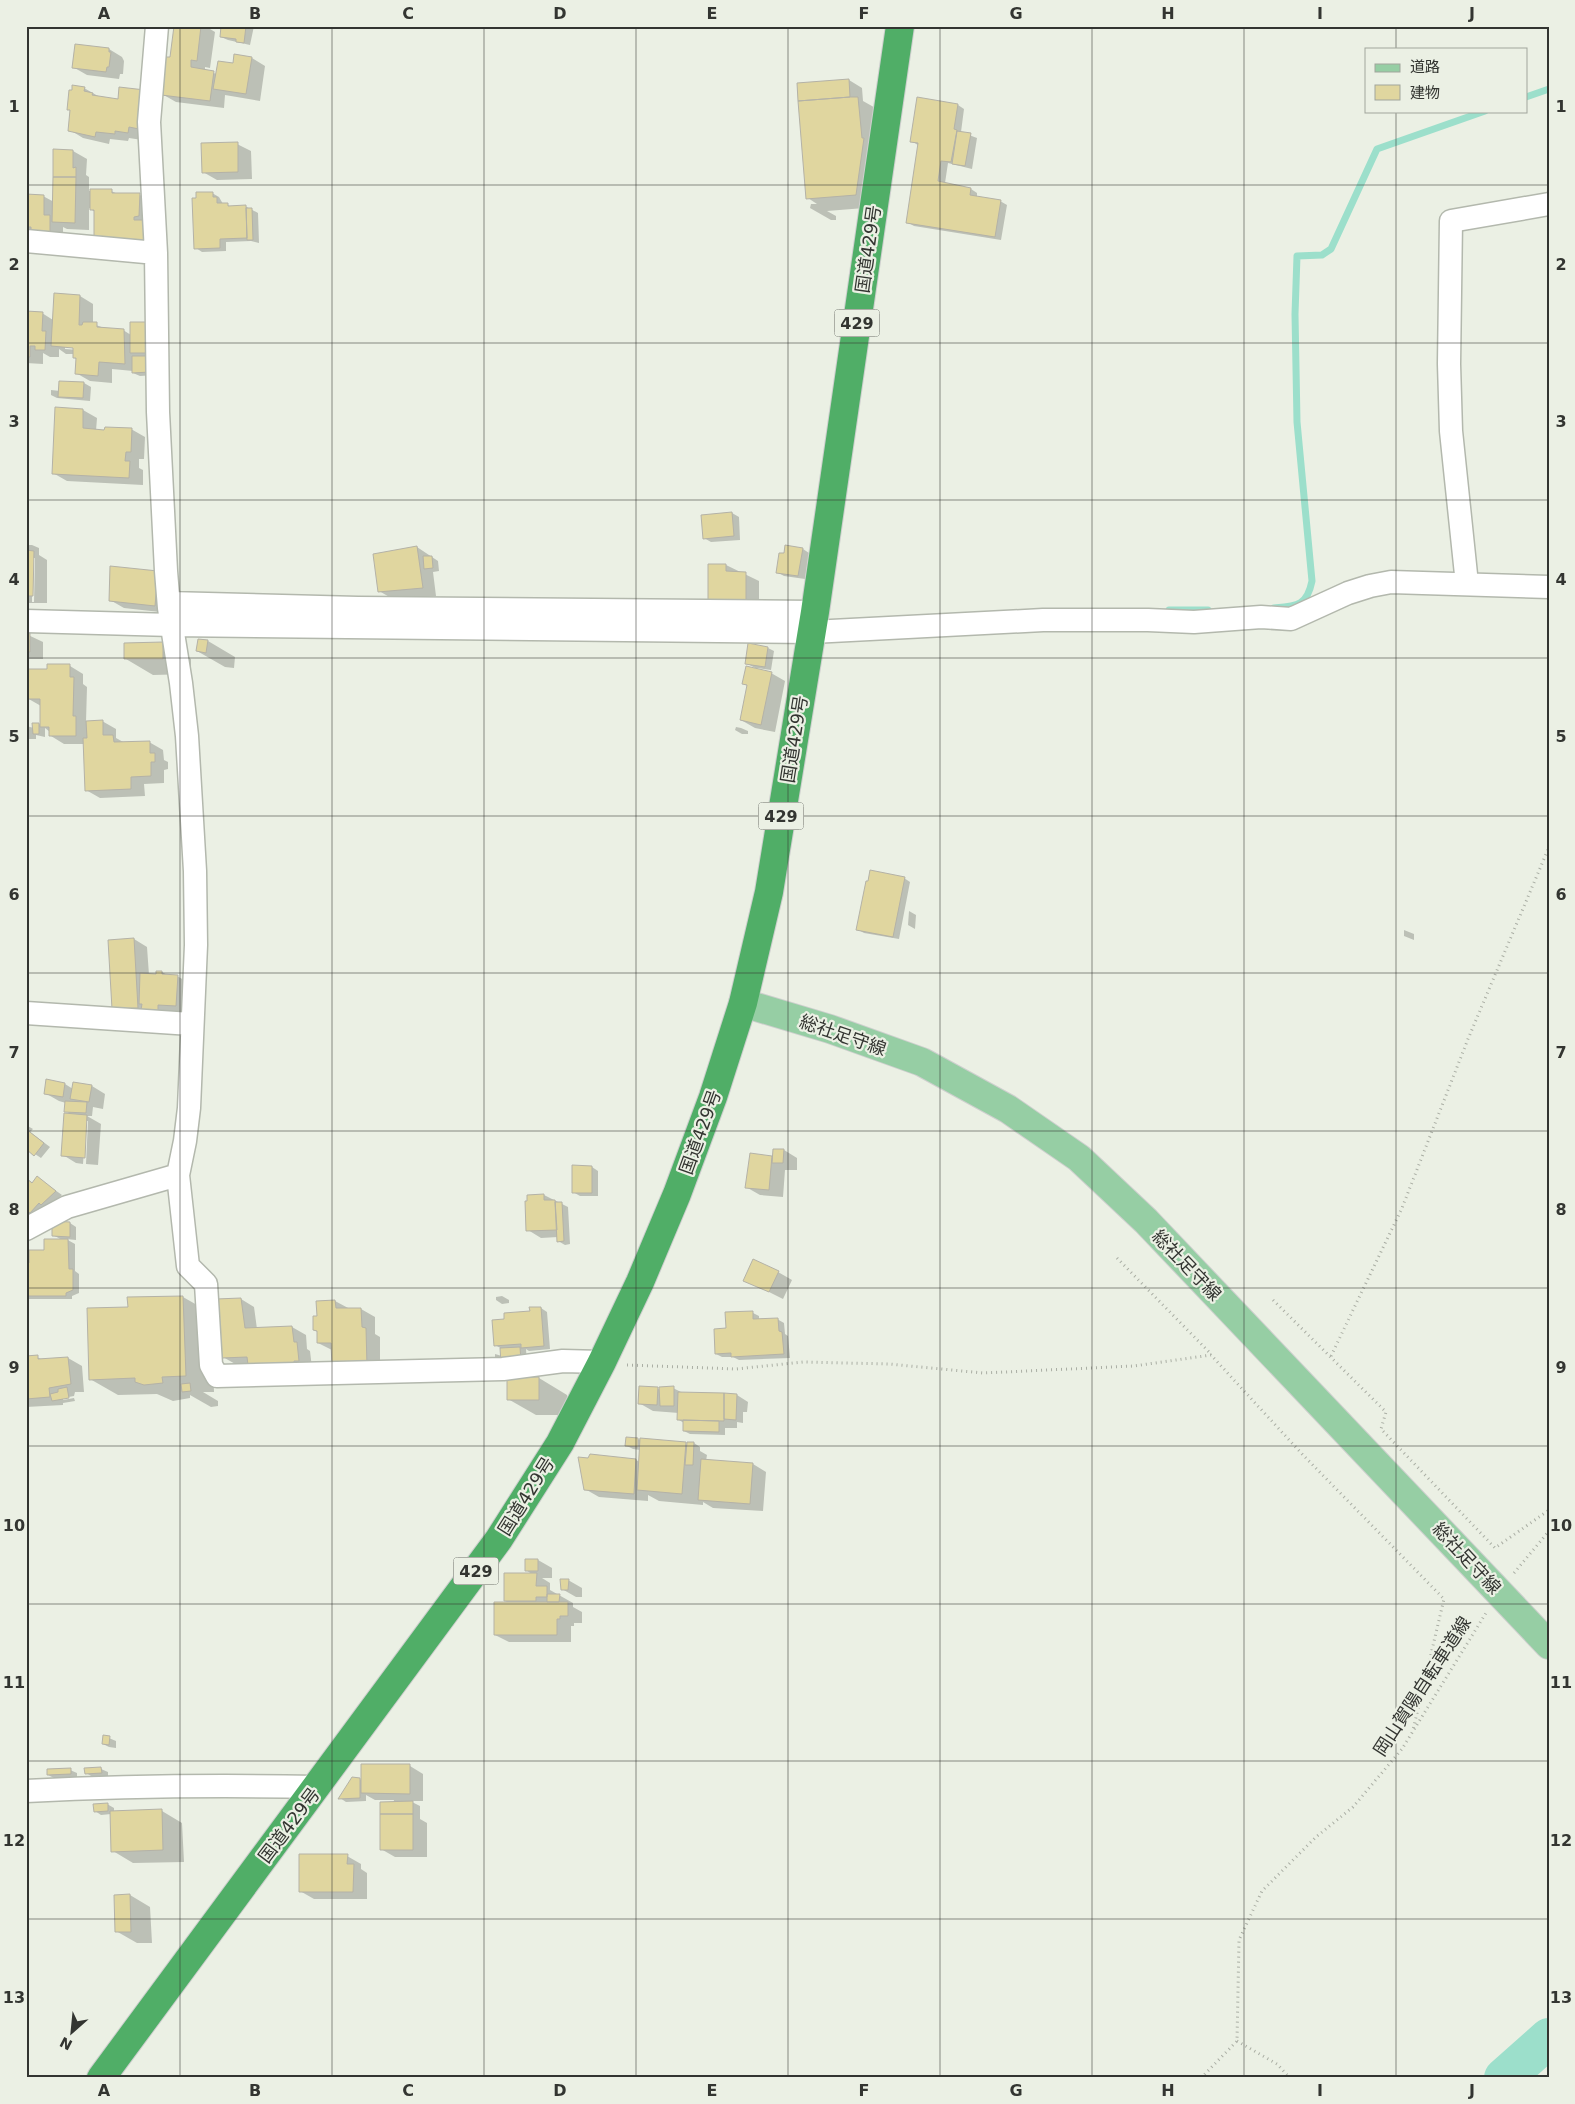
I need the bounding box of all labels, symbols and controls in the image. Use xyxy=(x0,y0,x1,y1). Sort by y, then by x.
text: A xyxy=(98,4,111,23)
text: B xyxy=(249,4,261,23)
text: C xyxy=(402,4,414,23)
text: D xyxy=(553,4,567,23)
text: E xyxy=(707,4,717,23)
text: F xyxy=(859,4,869,23)
text: G xyxy=(1009,4,1023,23)
text: H xyxy=(1161,4,1175,23)
text: I xyxy=(1317,4,1323,23)
text: J xyxy=(1468,4,1475,23)
legend xyxy=(1365,48,1528,112)
text: 道路 xyxy=(1410,58,1440,76)
text: 建物 xyxy=(1410,84,1440,102)
text: 1 xyxy=(8,97,20,116)
text: 1 xyxy=(1555,97,1567,116)
street label: 国道429号 xyxy=(851,204,885,294)
text: 2 xyxy=(8,255,20,274)
text: 2 xyxy=(1555,255,1567,274)
road number: 429 xyxy=(834,309,880,336)
text: 3 xyxy=(8,412,20,431)
text: 3 xyxy=(1555,412,1567,431)
text: 4 xyxy=(8,570,20,589)
text: 4 xyxy=(1555,570,1567,589)
street label: 国道429号 xyxy=(777,694,811,784)
text: 5 xyxy=(8,727,20,746)
text: 5 xyxy=(1555,727,1567,746)
road number: 429 xyxy=(758,802,804,829)
text: 6 xyxy=(8,885,20,904)
text: 6 xyxy=(1555,885,1567,904)
street label: 総社足守線 xyxy=(797,1010,889,1060)
text: 7 xyxy=(8,1043,20,1062)
text: 7 xyxy=(1555,1043,1567,1062)
street label: 国道429号 xyxy=(675,1087,725,1177)
text: 8 xyxy=(8,1200,20,1219)
text: 8 xyxy=(1555,1200,1567,1219)
street label: 総社足守線 xyxy=(1148,1225,1226,1305)
text: 9 xyxy=(8,1358,20,1377)
text: 9 xyxy=(1555,1358,1567,1377)
street label: 国道429号 xyxy=(494,1453,558,1539)
text: 10 xyxy=(3,1516,25,1535)
text: 10 xyxy=(1550,1516,1572,1535)
street label: 総社足守線 xyxy=(1429,1518,1505,1598)
road number: 429 xyxy=(454,1558,498,1584)
street label: 岡山賀陽自転車道線 xyxy=(1369,1612,1475,1760)
text: 11 xyxy=(3,1673,25,1692)
text: 11 xyxy=(1550,1673,1572,1692)
street label: 国道429号 xyxy=(254,1783,324,1867)
text: 12 xyxy=(3,1831,25,1850)
text: 12 xyxy=(1550,1831,1572,1850)
text: 13 xyxy=(3,1988,25,2007)
text: 13 xyxy=(1550,1988,1572,2007)
north arrow xyxy=(48,2006,98,2056)
text: N xyxy=(57,2034,75,2053)
text: A xyxy=(98,2081,111,2100)
text: B xyxy=(249,2081,261,2100)
text: C xyxy=(402,2081,414,2100)
text: D xyxy=(553,2081,567,2100)
text: E xyxy=(707,2081,717,2100)
text: F xyxy=(859,2081,869,2100)
text: G xyxy=(1009,2081,1023,2100)
text: H xyxy=(1161,2081,1175,2100)
text: I xyxy=(1317,2081,1323,2100)
text: J xyxy=(1468,2081,1475,2100)

